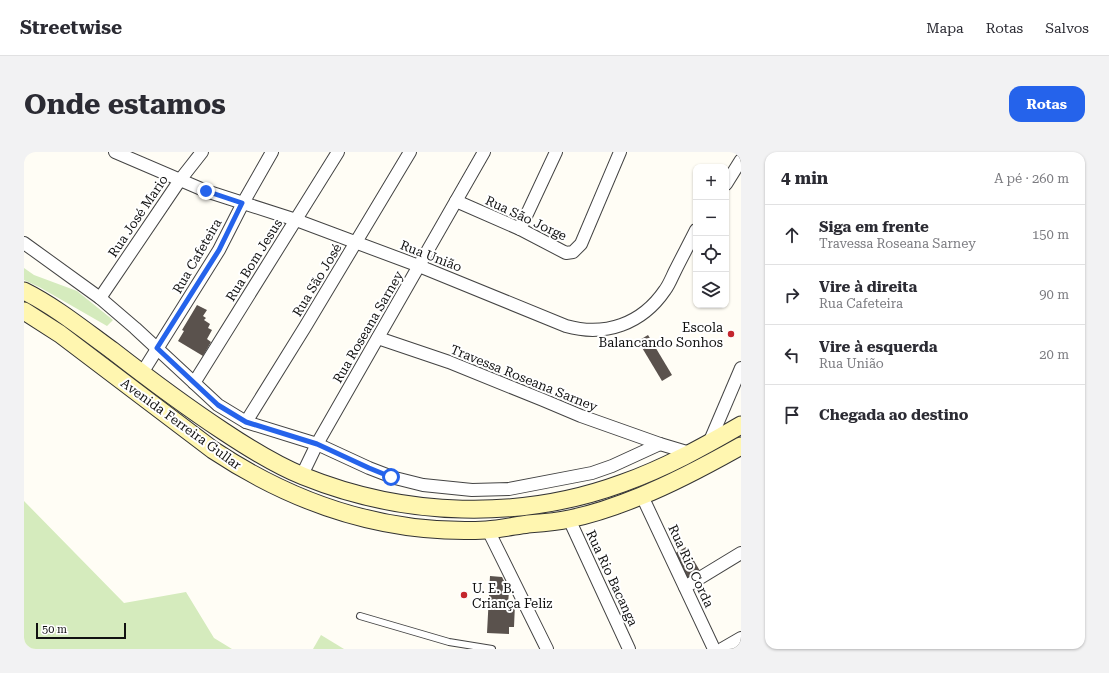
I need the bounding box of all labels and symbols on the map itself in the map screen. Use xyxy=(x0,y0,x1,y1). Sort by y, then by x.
street label: Rua José Mario xyxy=(105,172,171,260)
route end xyxy=(197,182,215,200)
street label: Rua São Jorge xyxy=(483,193,569,243)
street label: Rua Cafeteira xyxy=(170,216,224,296)
street label: Rua Bom Jesus xyxy=(223,216,285,304)
street label: Rua União xyxy=(398,237,464,275)
street label: Rua São José xyxy=(289,241,345,319)
street label: Rua Roseana Sarney xyxy=(330,268,406,386)
place label: Escola Balancando Sonhos xyxy=(599,320,723,350)
marker: Escola Balancando Sonhos xyxy=(726,329,736,339)
street label: Travessa Roseana Sarney xyxy=(448,342,600,414)
street label: Avenida Ferreira Gullar xyxy=(118,375,245,473)
route start xyxy=(382,468,400,486)
street label: Rua Rio Corda xyxy=(665,522,717,610)
street label: Rua Rio Bacanga xyxy=(583,528,641,628)
place label: U. E. B. Criança Feliz xyxy=(472,581,552,611)
marker: U. E. B. Criança Feliz xyxy=(459,590,469,600)
scale bar xyxy=(36,621,126,640)

